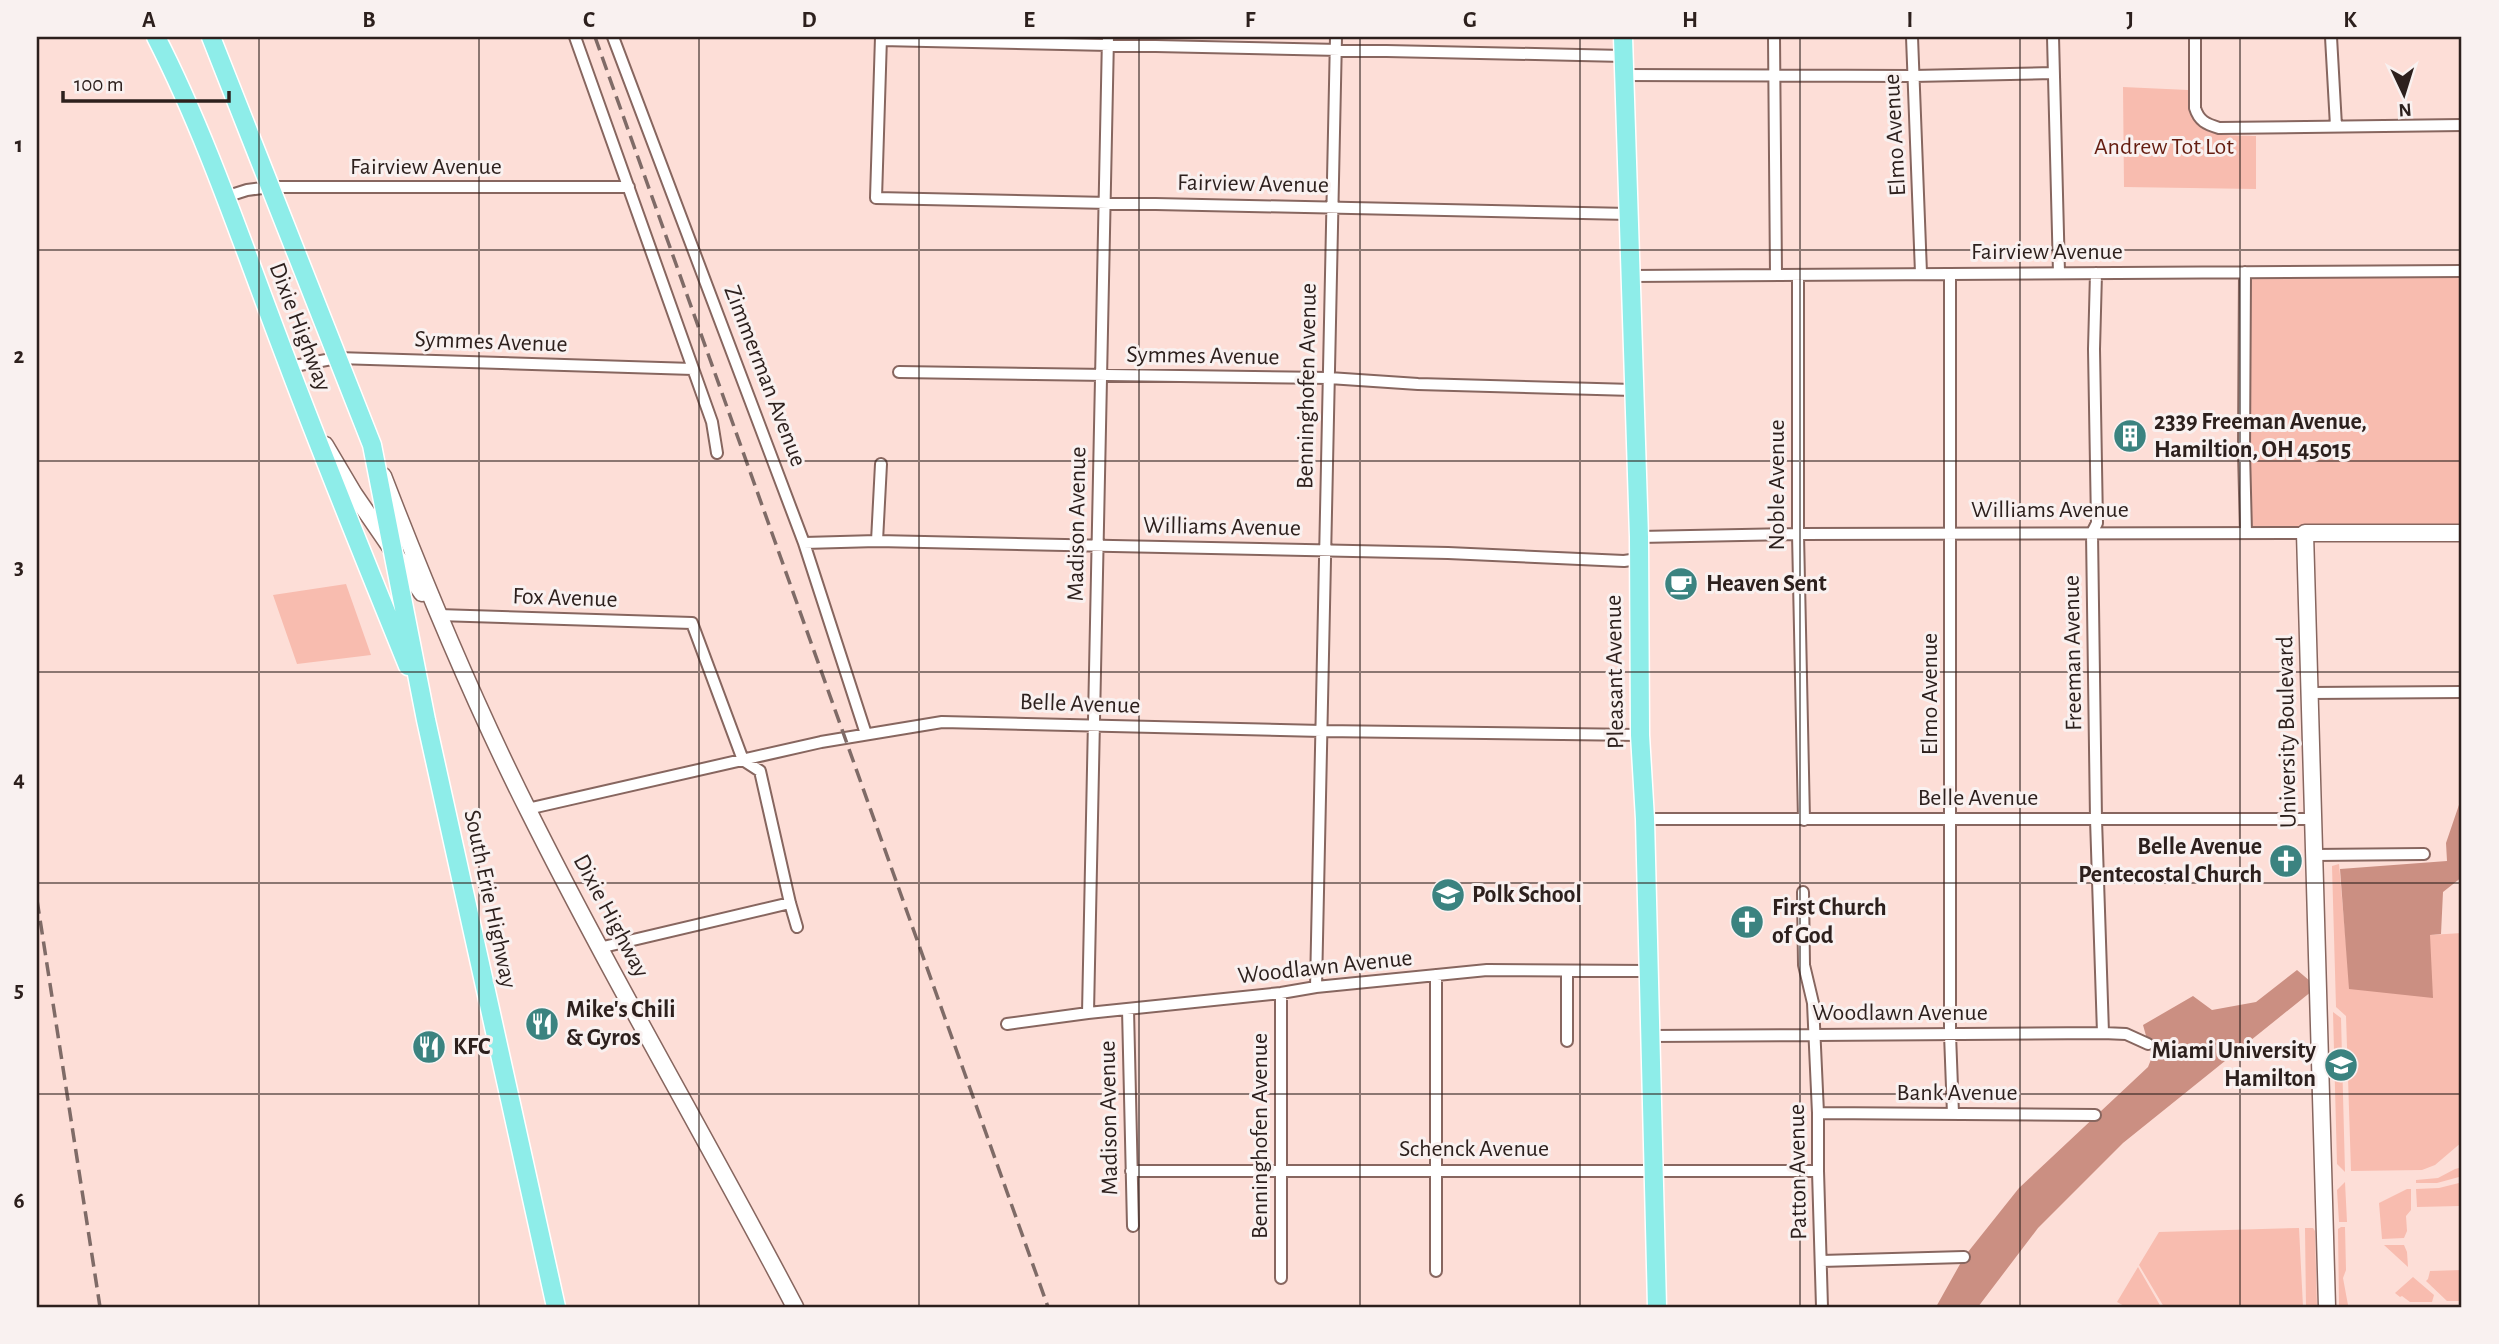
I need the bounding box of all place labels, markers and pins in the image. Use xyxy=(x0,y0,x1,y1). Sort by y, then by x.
place label: 2339 Freeman Avenue, Hamiltion, OH 45015 xyxy=(2154,410,2367,462)
building icon: 2339 Freeman Avenue, Hamiltion, OH 45015 xyxy=(2111,417,2149,455)
cafe icon: Heaven Sent xyxy=(1662,565,1700,603)
place label: Heaven Sent xyxy=(1706,572,1827,596)
place label: Belle Avenue Pentecostal Church xyxy=(2078,835,2262,887)
church icon: Belle Avenue Pentecostal Church xyxy=(2267,842,2305,880)
school or university icon: Polk School xyxy=(1429,876,1467,914)
place label: Polk School xyxy=(1472,883,1582,907)
place label: First Church of God xyxy=(1772,896,1886,948)
church icon: First Church of God xyxy=(1728,903,1766,941)
place label: Mike's Chili & Gyros xyxy=(566,998,676,1050)
restaurant icon: Mike's Chili & Gyros xyxy=(523,1005,561,1043)
restaurant icon: KFC xyxy=(410,1028,448,1066)
place label: KFC xyxy=(453,1035,491,1059)
place label: Miami University Hamilton xyxy=(2152,1039,2316,1091)
school or university icon: Miami University Hamilton xyxy=(2322,1046,2360,1084)

